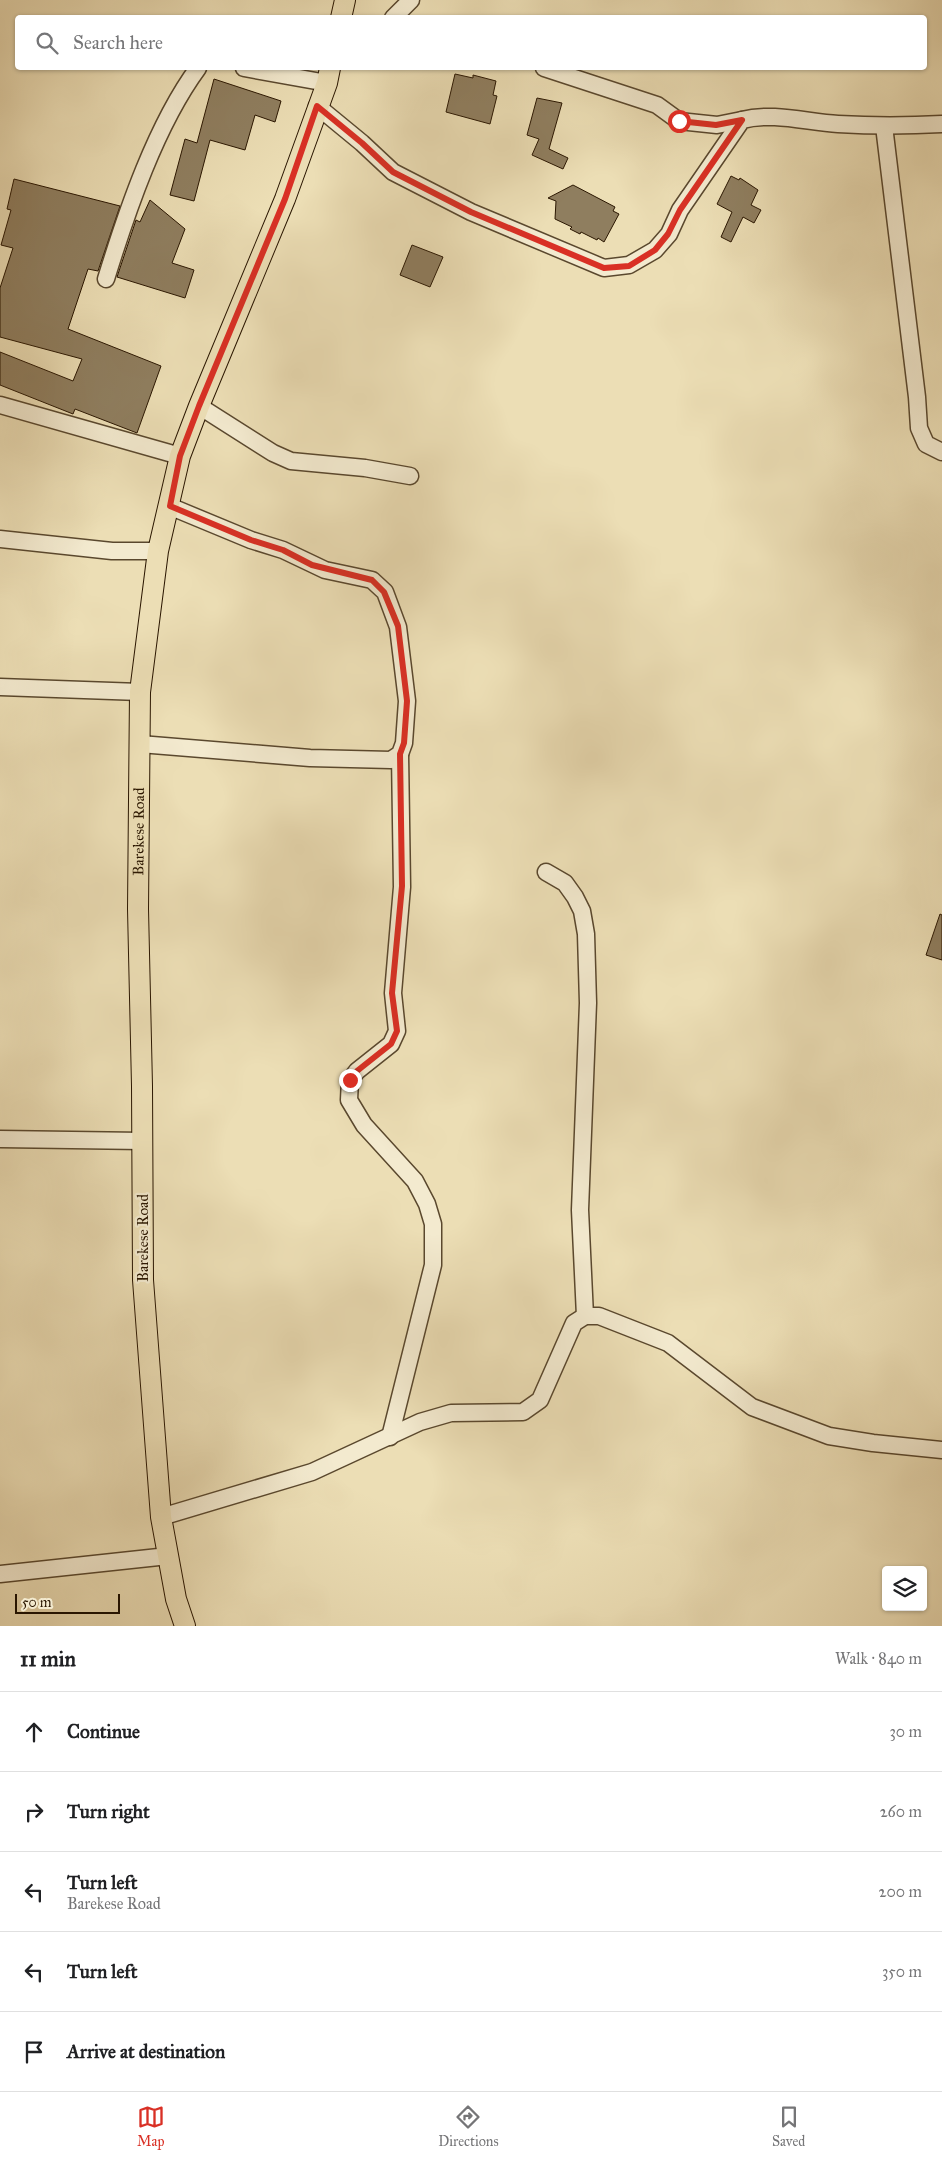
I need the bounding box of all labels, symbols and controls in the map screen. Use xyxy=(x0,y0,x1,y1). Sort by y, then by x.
search box xyxy=(15,15,927,70)
icon: search xyxy=(33,29,61,57)
text: Search here xyxy=(73,31,163,54)
route start xyxy=(668,110,691,133)
street label: Barekese Road xyxy=(129,787,148,876)
route end xyxy=(339,1069,362,1092)
street label: Barekese Road xyxy=(134,1194,152,1282)
map controls xyxy=(882,1566,927,1611)
button: layers xyxy=(882,1566,927,1611)
scale bar xyxy=(15,1591,120,1614)
text: 50 m xyxy=(22,1594,51,1611)
text: 11 min xyxy=(20,1646,76,1672)
text: Walk · 840 m xyxy=(835,1649,922,1668)
icon: ahead xyxy=(20,1718,48,1746)
text: Continue xyxy=(67,1720,140,1743)
text: 30 m xyxy=(889,1722,922,1741)
icon: right xyxy=(20,1798,48,1826)
text: Turn right xyxy=(67,1800,150,1823)
text: 260 m xyxy=(880,1802,922,1821)
text: Turn left xyxy=(67,1871,137,1894)
icon: left xyxy=(20,1878,48,1906)
text: 200 m xyxy=(879,1882,922,1901)
text: Barekese Road xyxy=(67,1894,161,1913)
icon: left xyxy=(20,1958,48,1986)
text: Turn left xyxy=(67,1960,137,1983)
text: 350 m xyxy=(882,1962,922,1981)
icon: arrive xyxy=(20,2038,48,2066)
text: Arrive at destination xyxy=(67,2040,225,2063)
tab: Map xyxy=(137,2103,165,2150)
tab: Directions xyxy=(438,2103,499,2150)
tab: Saved xyxy=(772,2103,805,2150)

